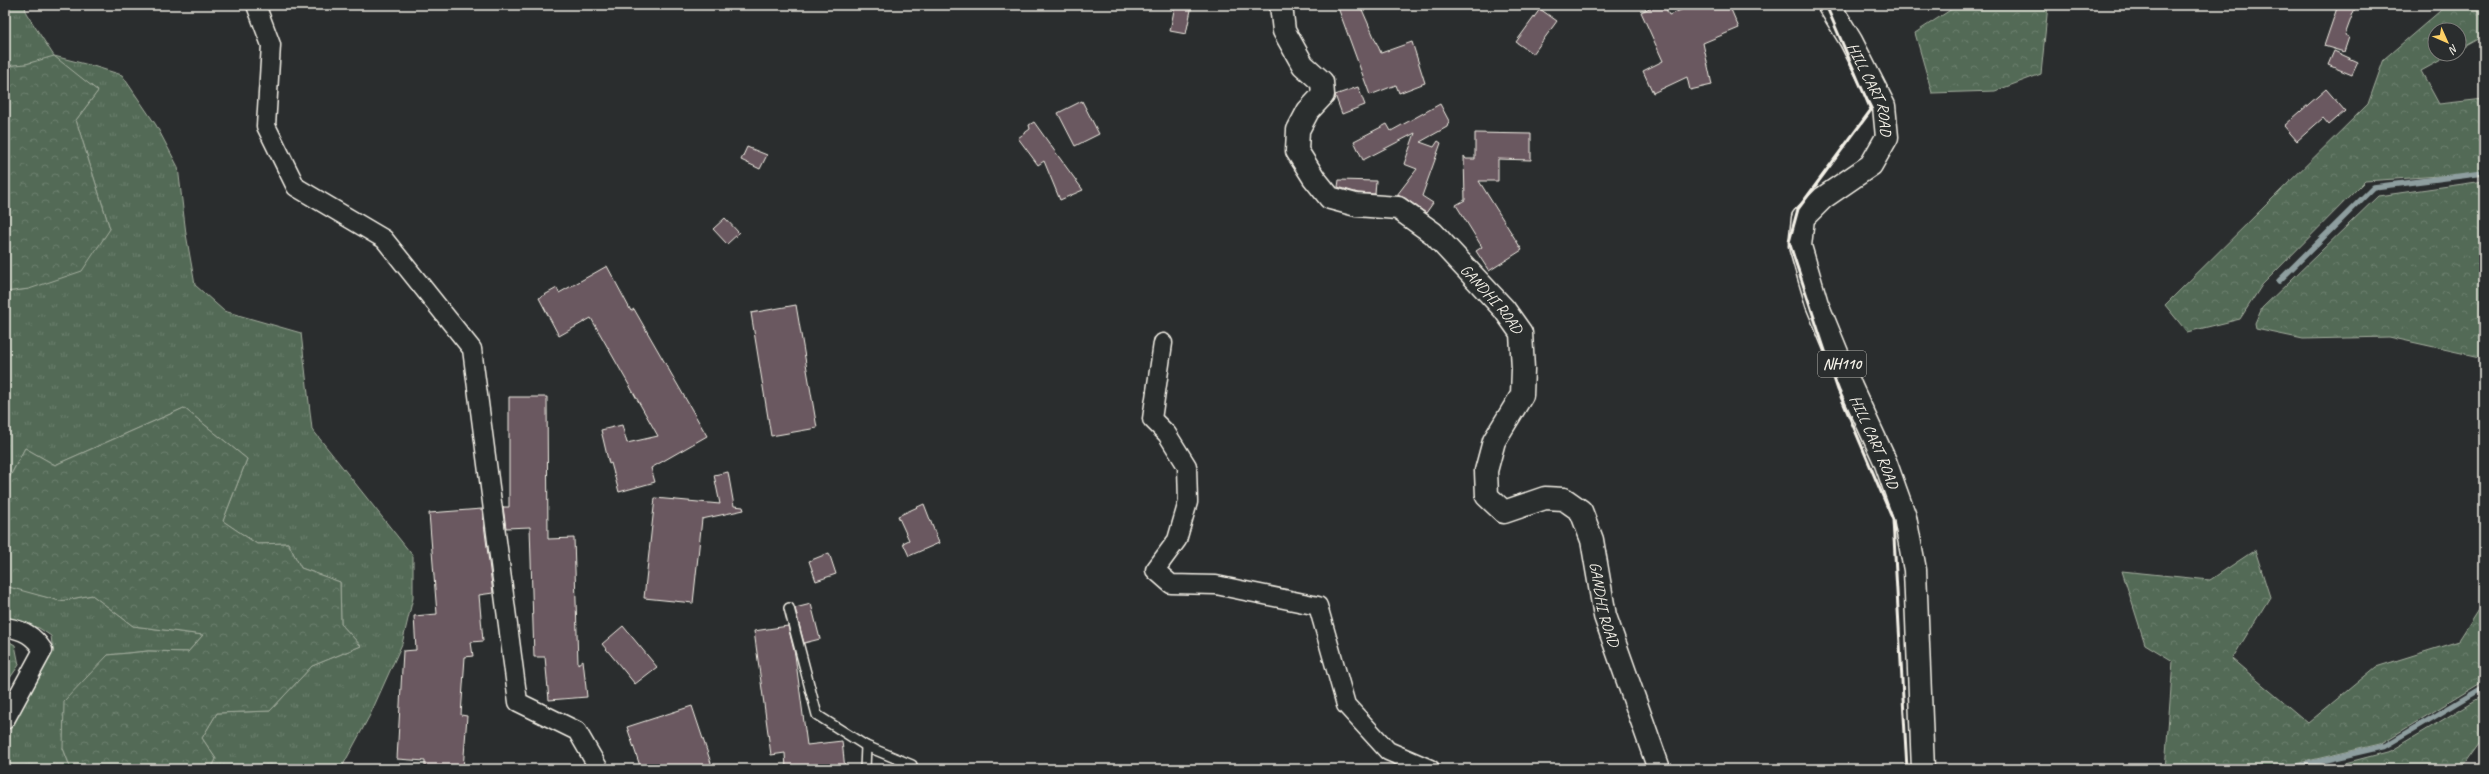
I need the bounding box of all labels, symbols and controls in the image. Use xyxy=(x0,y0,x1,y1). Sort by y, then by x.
north arrow xyxy=(2427,22,2467,62)
street label: HILL CART ROAD xyxy=(1842,39,1896,139)
text: N xyxy=(2445,42,2461,58)
street label: GANDHI ROAD xyxy=(1456,260,1528,339)
road number: NH110 xyxy=(1818,351,1866,377)
street label: HILL CART ROAD xyxy=(1845,392,1904,493)
street label: GANDHI ROAD xyxy=(1585,561,1625,651)

